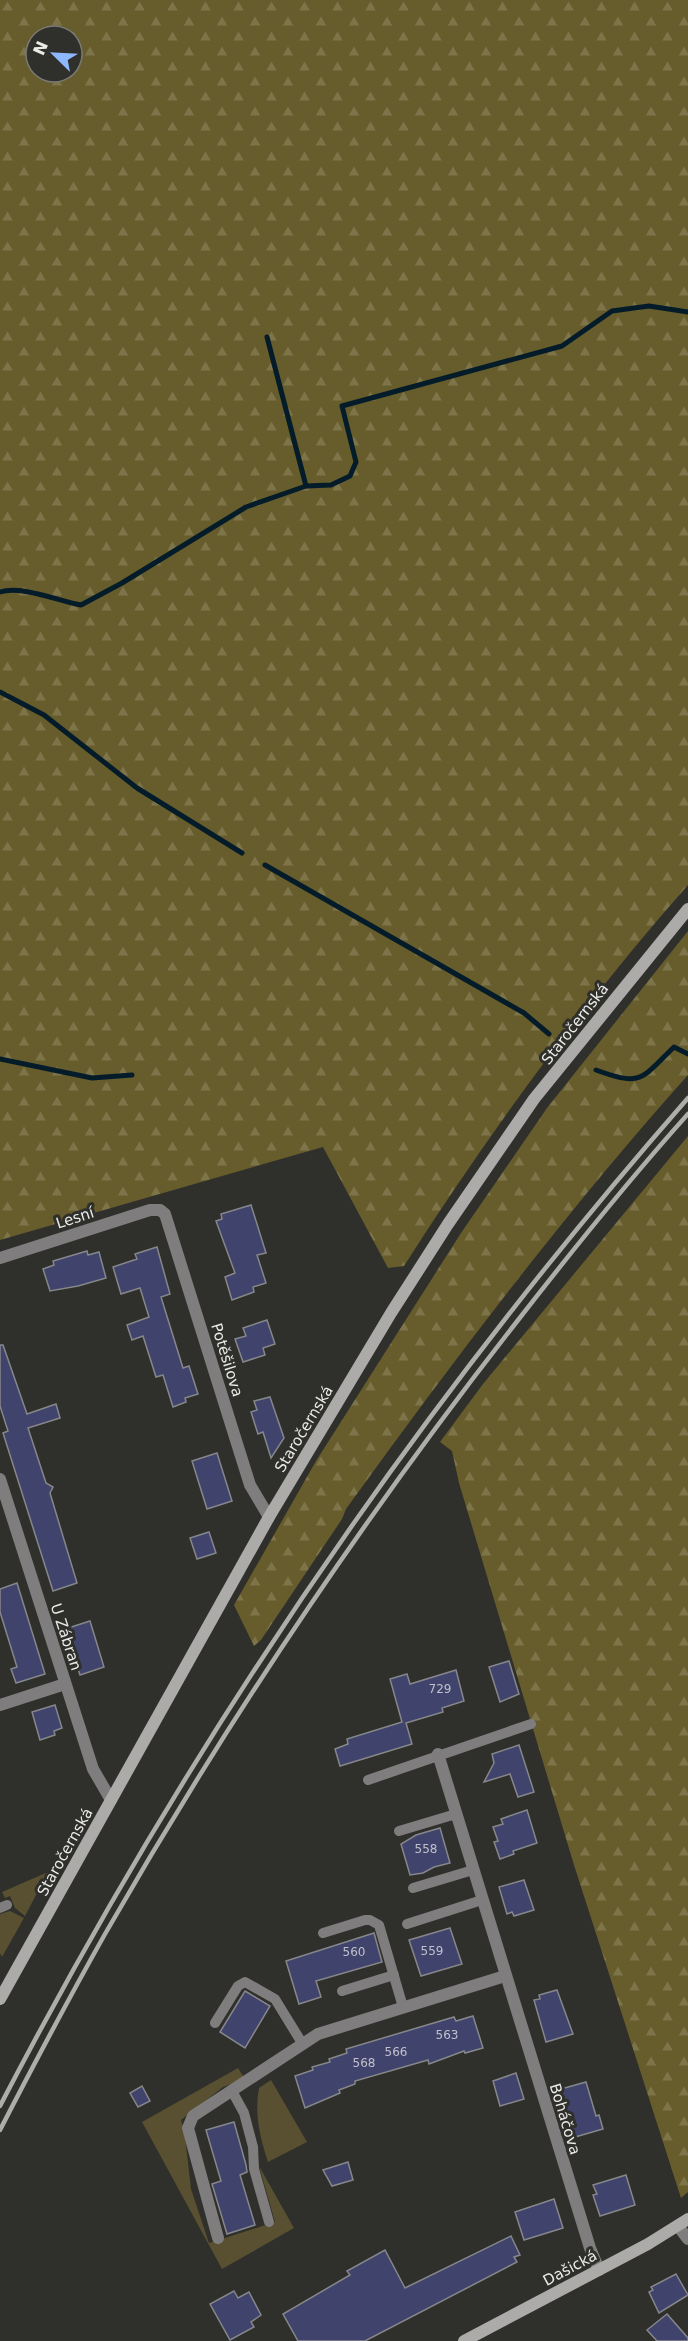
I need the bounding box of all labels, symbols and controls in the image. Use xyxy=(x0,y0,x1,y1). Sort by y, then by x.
north arrow xyxy=(24,24,84,84)
text: N xyxy=(29,38,52,58)
street label: Staročernská xyxy=(538,980,612,1068)
street label: Lesní xyxy=(54,1203,97,1233)
street label: Potěšilova xyxy=(207,1321,247,1399)
street label: Staročernská xyxy=(271,1382,337,1476)
street label: U Zábran xyxy=(47,1601,85,1673)
house number: 729 xyxy=(429,1682,451,1696)
street label: Staročernská xyxy=(33,1805,97,1899)
house number: 558 xyxy=(415,1842,437,1856)
house number: 559 xyxy=(421,1944,443,1958)
house number: 560 xyxy=(343,1945,365,1959)
house number: 563 xyxy=(436,2028,458,2042)
house number: 566 xyxy=(385,2045,407,2059)
house number: 568 xyxy=(353,2056,375,2070)
street label: Boháčova xyxy=(546,2081,584,2157)
street label: Dašická xyxy=(540,2246,600,2290)

